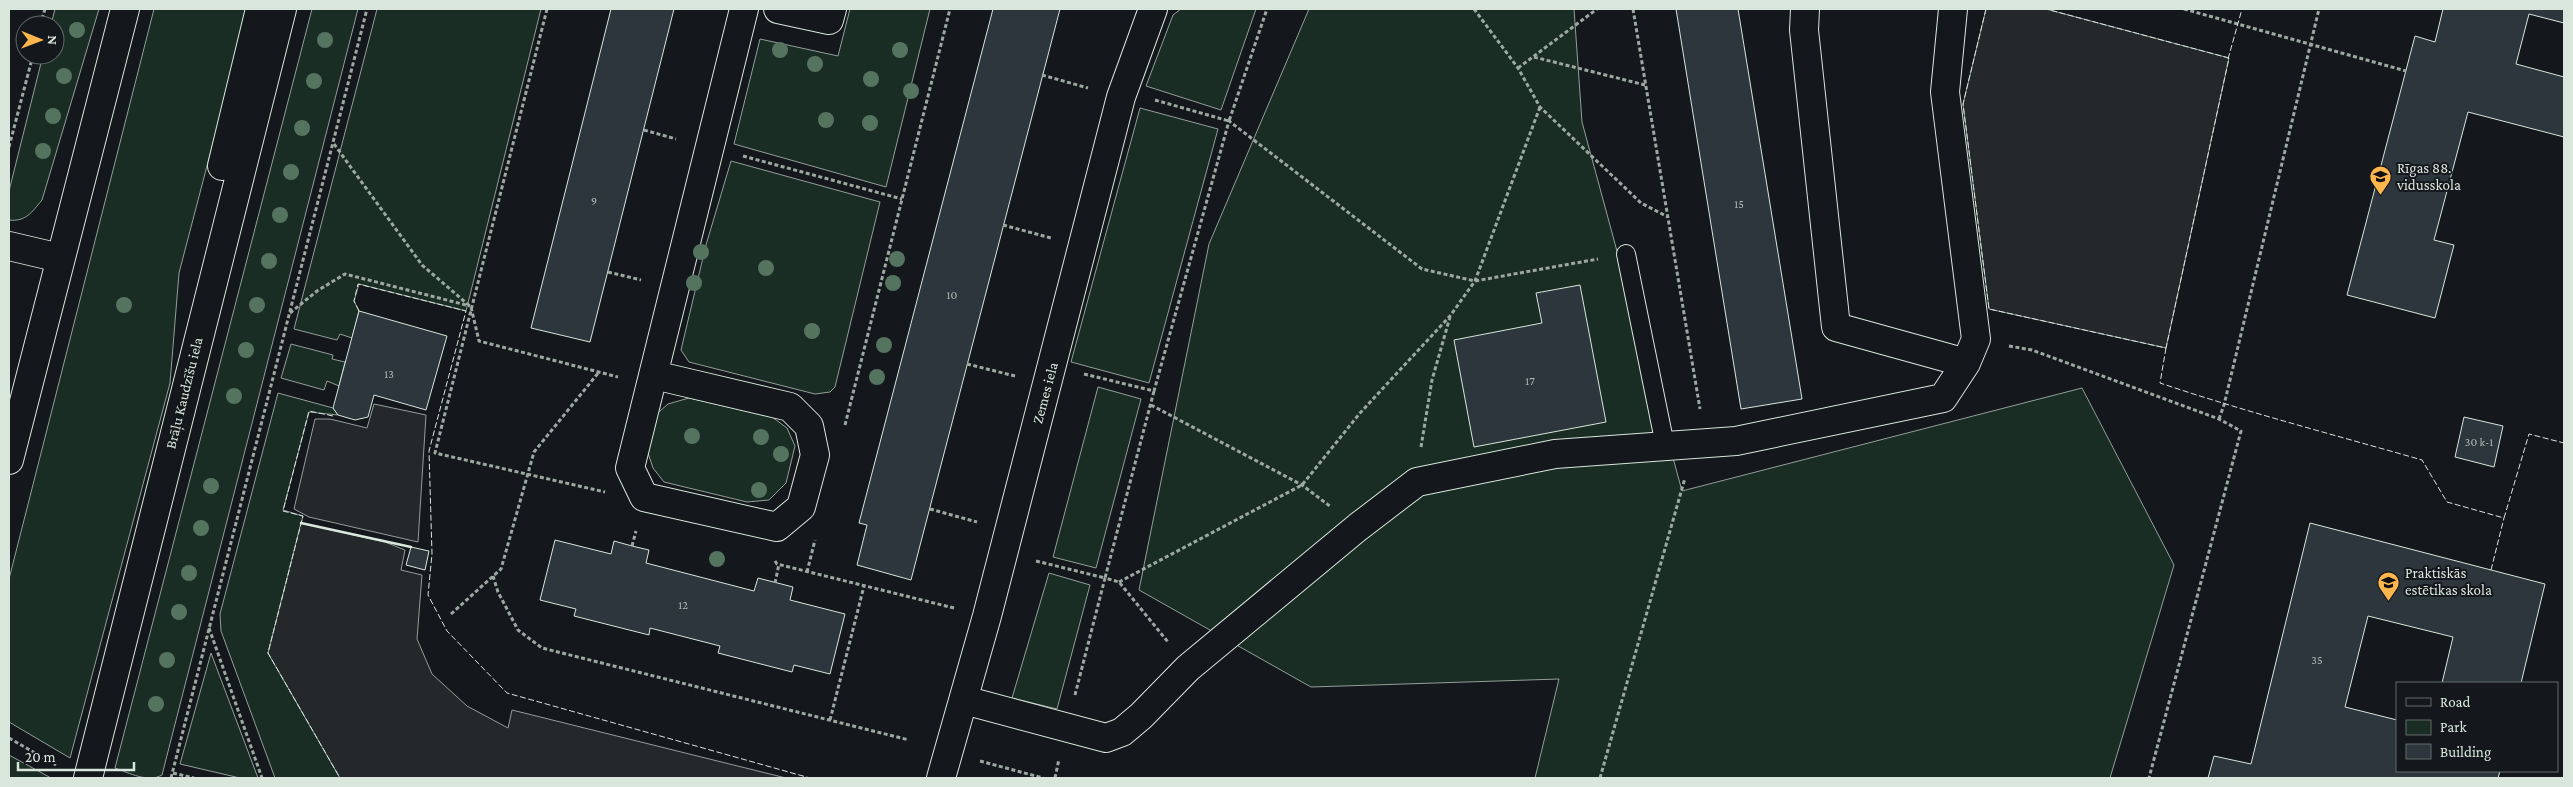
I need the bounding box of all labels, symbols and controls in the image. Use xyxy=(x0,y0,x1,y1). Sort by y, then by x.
north arrow xyxy=(15,15,65,65)
text: N xyxy=(45,35,61,46)
place label: Rīgas 88. vidusskola xyxy=(2396,160,2461,193)
school or university icon: Rīgas 88. vidusskola xyxy=(2369,165,2393,196)
house number: 9 xyxy=(591,194,597,208)
house number: 15 xyxy=(1734,197,1744,211)
house number: 10 xyxy=(947,288,958,302)
street label: Brāļu Kaudzīšu iela xyxy=(162,335,208,451)
street label: Zemes iela xyxy=(1029,360,1061,426)
house number: 13 xyxy=(384,367,394,381)
house number: 17 xyxy=(1525,374,1535,388)
house number: 30 k-1 xyxy=(2465,435,2493,449)
place label: Praktiskās estētikas skola xyxy=(2405,565,2492,598)
school or university icon: Praktiskās estētikas skola xyxy=(2377,570,2401,601)
house number: 12 xyxy=(678,598,688,612)
house number: 35 xyxy=(2311,653,2323,667)
legend xyxy=(2396,682,2558,772)
text: Road xyxy=(2440,694,2471,710)
text: Park xyxy=(2440,719,2467,735)
scale bar xyxy=(18,740,134,772)
text: Building xyxy=(2440,744,2491,761)
text: 20 m xyxy=(25,749,56,765)

